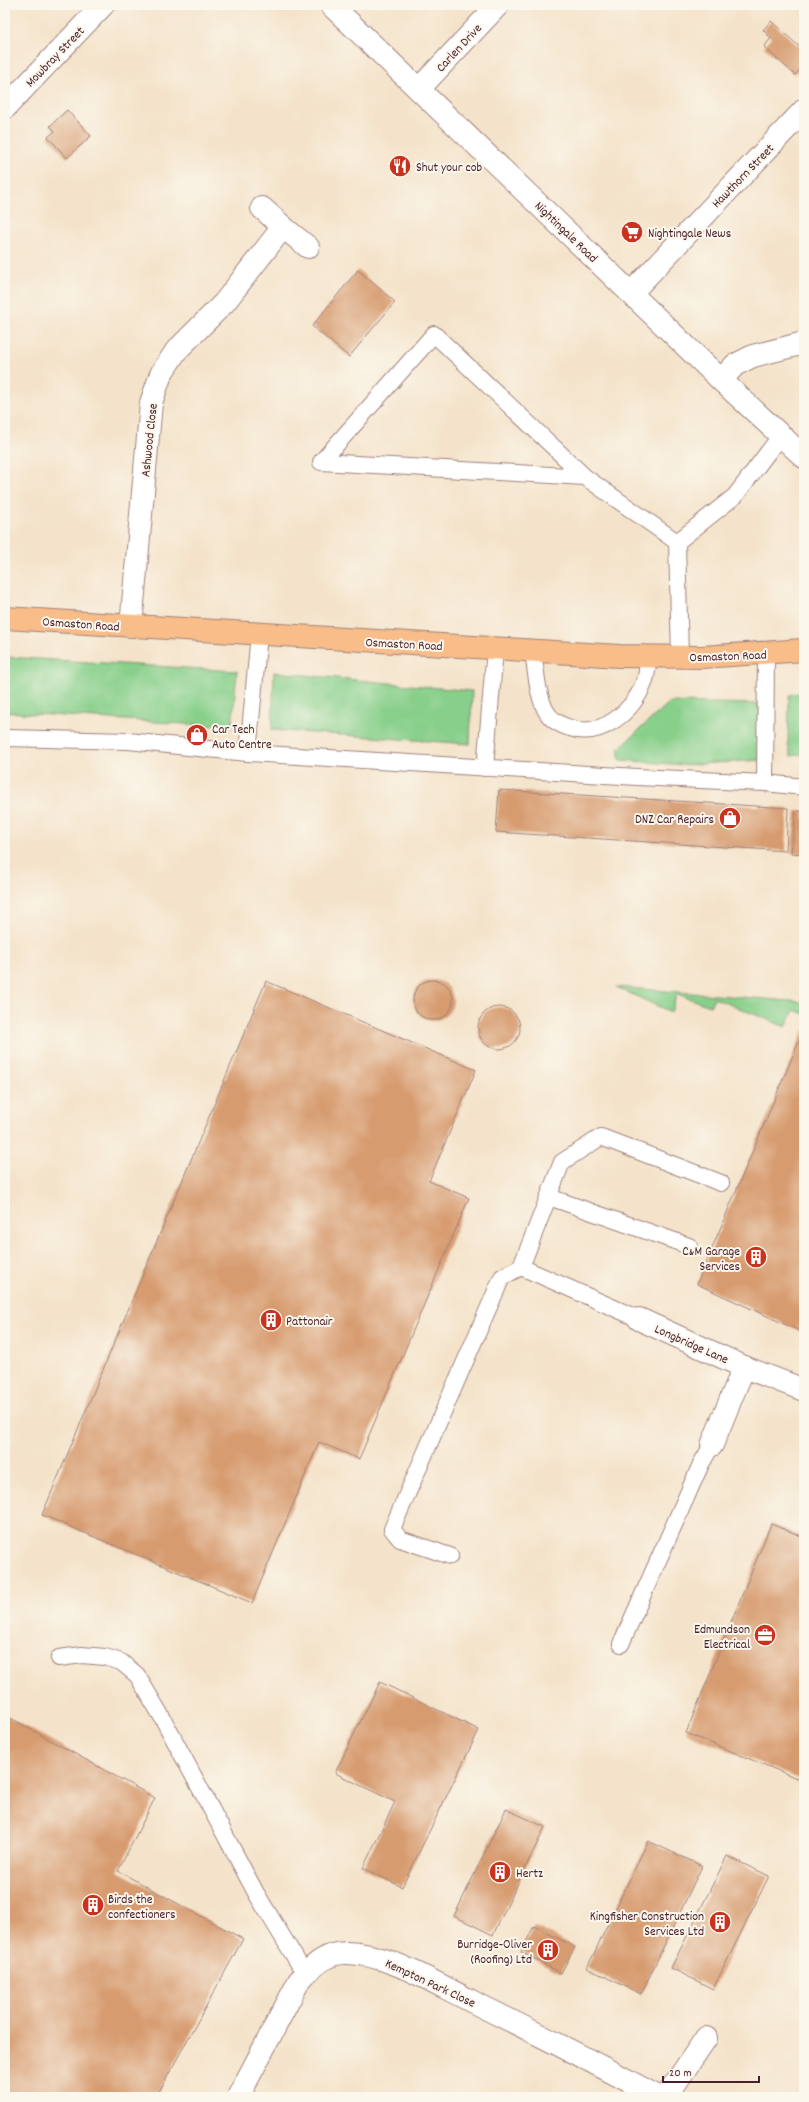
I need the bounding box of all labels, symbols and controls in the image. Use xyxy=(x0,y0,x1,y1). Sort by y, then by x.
street label: Carlen Drive xyxy=(432,20,487,77)
street label: Mowbray Street xyxy=(22,23,90,92)
street label: Hawthorn Street xyxy=(708,140,780,213)
restaurant icon: Shut your cob xyxy=(387,153,413,179)
place label: Shut your cob xyxy=(416,159,483,178)
street label: Nightingale Road xyxy=(529,198,601,268)
supermarket icon: Nightingale News xyxy=(619,219,645,245)
place label: Nightingale News xyxy=(648,225,731,244)
street label: Ashwood Close xyxy=(137,402,164,478)
street label: Osmaston Road xyxy=(42,613,120,638)
street label: Osmaston Road xyxy=(365,634,443,657)
street label: Osmaston Road xyxy=(689,647,767,668)
place label: Car Tech Auto Centre xyxy=(212,721,272,755)
shop icon: Car Tech Auto Centre xyxy=(184,722,210,748)
shop icon: DNZ Car Repairs xyxy=(717,805,743,831)
place label: DNZ Car Repairs xyxy=(635,811,714,830)
place label: C&M Garage Services xyxy=(682,1243,740,1277)
building icon: C&M Garage Services xyxy=(743,1244,769,1270)
building icon: Pattonair xyxy=(258,1307,284,1333)
place label: Pattonair xyxy=(286,1313,333,1332)
street label: Longbridge Lane xyxy=(651,1320,731,1370)
place label: Edmundson Electrical xyxy=(694,1621,750,1655)
office icon: Edmundson Electrical xyxy=(752,1622,778,1648)
building icon: Hertz xyxy=(487,1859,513,1885)
place label: Hertz xyxy=(516,1865,543,1884)
place label: Birds the confectioners xyxy=(108,1891,176,1925)
building icon: Birds the confectioners xyxy=(80,1892,106,1918)
place label: Kingfisher Construction Services Ltd xyxy=(590,1908,704,1942)
building icon: Kingfisher Construction Services Ltd xyxy=(707,1909,733,1935)
place label: Burridge-Oliver (Roofing) Ltd xyxy=(457,1936,532,1970)
building icon: Burridge-Oliver (Roofing) Ltd xyxy=(535,1937,561,1963)
street label: Kempton Park Close xyxy=(382,1955,479,2014)
scale bar xyxy=(663,2058,759,2084)
text: 20 m xyxy=(669,2065,692,2082)

